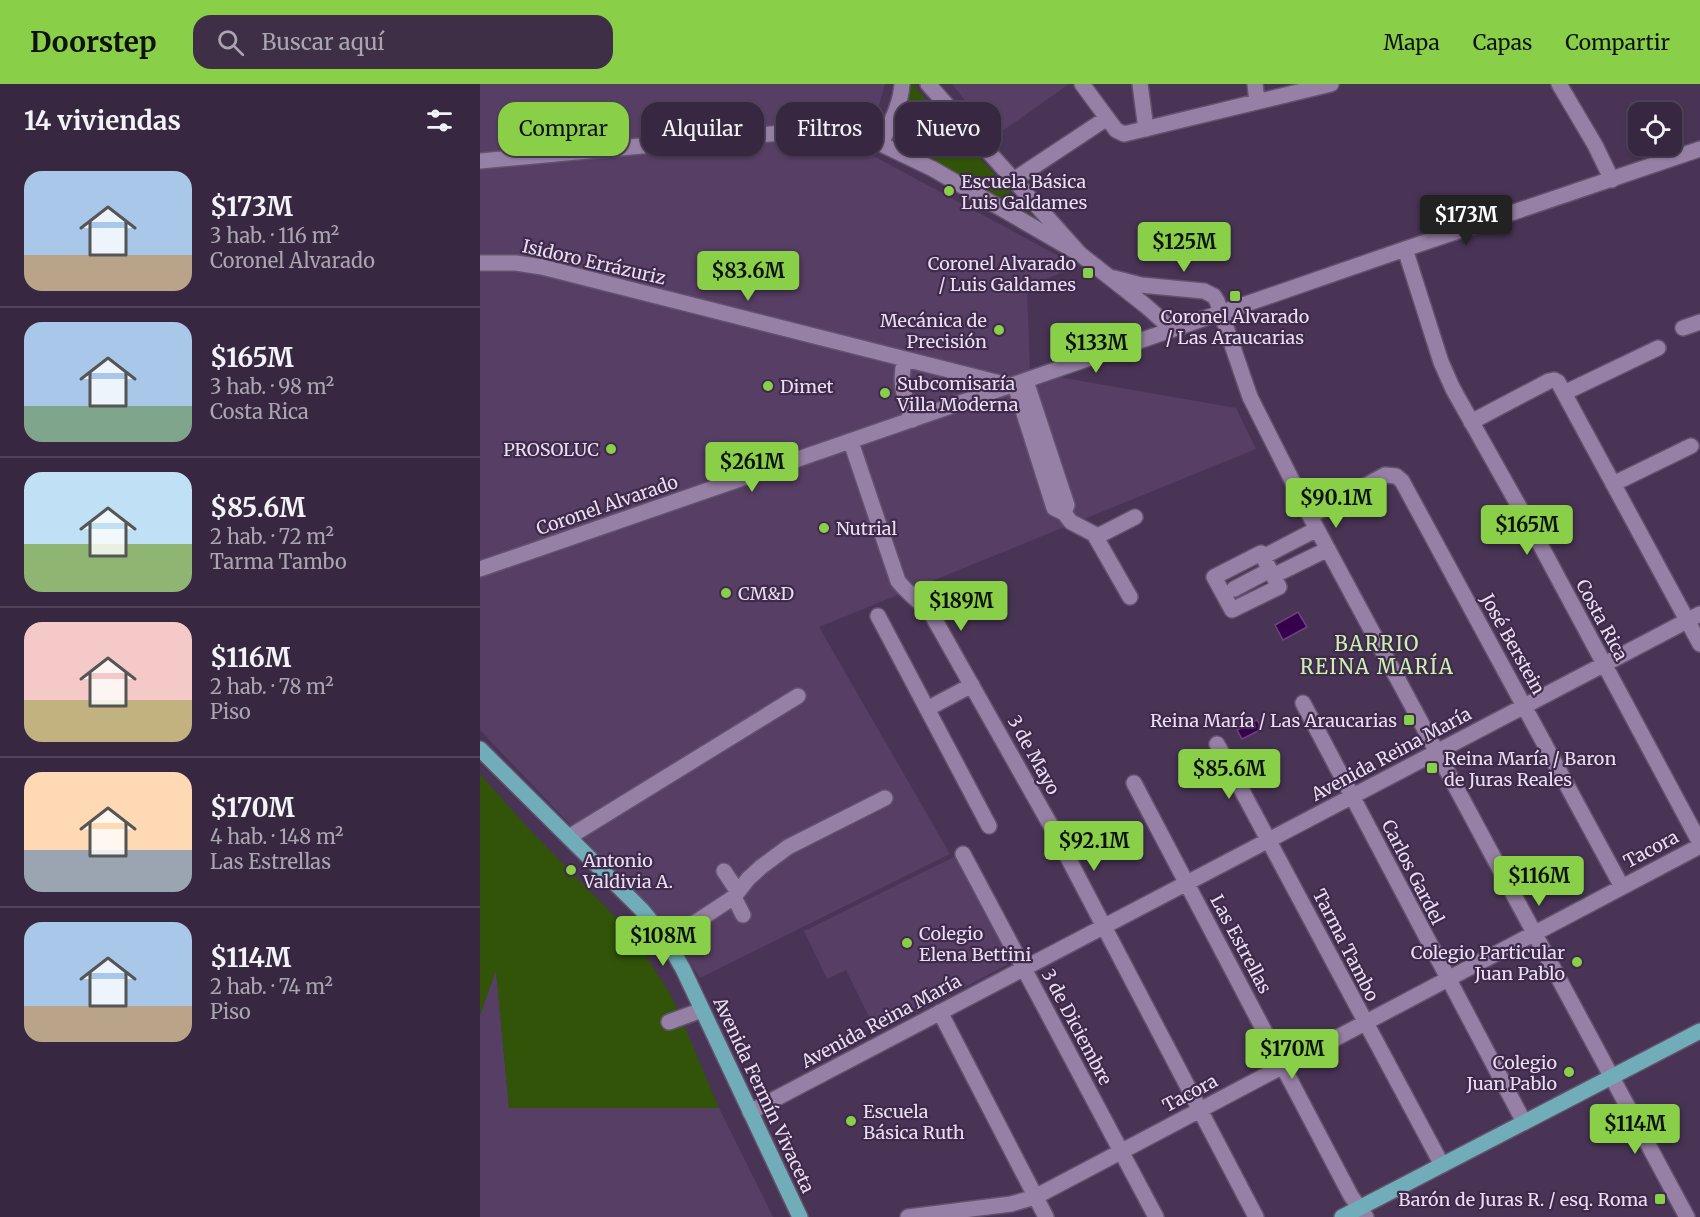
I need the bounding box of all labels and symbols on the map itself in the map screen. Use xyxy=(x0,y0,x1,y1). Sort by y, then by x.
place label: Escuela Básica Luis Galdames xyxy=(961,170,1087,214)
marker: Escuela Básica Luis Galdames xyxy=(942,184,956,198)
pin: $173M xyxy=(1424,195,1508,246)
pin: $125M xyxy=(1142,222,1226,273)
street label: Isidoro Errázuriz xyxy=(520,234,668,290)
pin: $83.6M xyxy=(699,251,797,302)
place label: Coronel Alvarado / Luis Galdames xyxy=(928,252,1076,296)
marker: Coronel Alvarado / Luis Galdames xyxy=(1081,266,1095,280)
marker: Coronel Alvarado / Las Araucarias xyxy=(1228,289,1242,303)
place label: Coronel Alvarado / Las Araucarias xyxy=(1161,305,1309,349)
place label: Mecánica de Precisión xyxy=(880,309,987,353)
marker: Mecánica de Precisión xyxy=(992,323,1006,337)
pin: $133M xyxy=(1054,323,1138,374)
place label: Subcomisaría Villa Moderna xyxy=(896,372,1019,416)
place label: Dimet xyxy=(780,375,834,398)
marker: Dimet xyxy=(761,379,775,393)
marker: Subcomisaría Villa Moderna xyxy=(878,386,892,400)
place label: PROSOLUC xyxy=(503,438,599,461)
marker: PROSOLUC xyxy=(604,442,618,456)
pin: $261M xyxy=(710,442,794,493)
street label: Coronel Alvarado xyxy=(533,470,681,540)
pin: $90.1M xyxy=(1287,478,1385,529)
pin: $165M xyxy=(1485,505,1569,556)
place label: Nutrial xyxy=(836,517,898,540)
marker: Nutrial xyxy=(817,521,831,535)
street label: Costa Rica xyxy=(1571,575,1633,665)
pin: $189M xyxy=(919,581,1003,632)
place label: CM&D xyxy=(738,582,794,605)
marker: CM&D xyxy=(719,586,733,600)
street label: José Berstein xyxy=(1475,589,1550,698)
district label: BARRIO REINA MARÍA xyxy=(1300,631,1454,679)
street label: Avenida Reina María xyxy=(1306,702,1475,806)
place label: Reina María / Las Araucarias xyxy=(1150,709,1397,732)
street label: 3 de Mayo xyxy=(1003,711,1065,799)
marker: Reina María / Las Araucarias xyxy=(1402,713,1416,727)
place label: Reina María / Baron de Juras Reales xyxy=(1444,747,1616,791)
pin: $85.6M xyxy=(1180,749,1278,800)
marker: Reina María / Baron de Juras Reales xyxy=(1425,761,1439,775)
street label: Carlos Gardel xyxy=(1377,816,1449,929)
pin: $92.1M xyxy=(1045,821,1143,872)
street label: Tacora xyxy=(1620,825,1683,873)
place label: Antonio Valdivia A. xyxy=(582,849,673,893)
pin: $116M xyxy=(1497,856,1581,907)
marker: Antonio Valdivia A. xyxy=(564,863,578,877)
street label: Tarma Tambo xyxy=(1308,885,1384,1005)
street label: Las Estrellas xyxy=(1205,891,1277,998)
pin: $108M xyxy=(621,916,705,967)
place label: Colegio Elena Bettini xyxy=(919,922,1031,966)
marker: Colegio Elena Bettini xyxy=(900,936,914,950)
place label: Colegio Particular Juan Pablo xyxy=(1411,941,1565,985)
marker: Colegio Particular Juan Pablo xyxy=(1570,955,1584,969)
street label: 3 de Diciembre xyxy=(1037,965,1117,1089)
street label: Avenida Reina María xyxy=(796,969,965,1073)
street label: Avenida Fermín Vivaceta xyxy=(708,992,820,1197)
pin: $170M xyxy=(1250,1029,1334,1080)
place label: Colegio Juan Pablo xyxy=(1465,1051,1557,1095)
marker: Colegio Juan Pablo xyxy=(1562,1065,1576,1079)
street label: Tacora xyxy=(1159,1069,1222,1117)
place label: Escuela Básica Ruth xyxy=(863,1100,965,1144)
pin: $114M xyxy=(1593,1104,1677,1155)
marker: Escuela Básica Ruth xyxy=(844,1114,858,1128)
place label: Barón de Juras R. / esq. Roma xyxy=(1398,1188,1648,1211)
marker: Barón de Juras R. / esq. Roma xyxy=(1653,1192,1667,1206)

